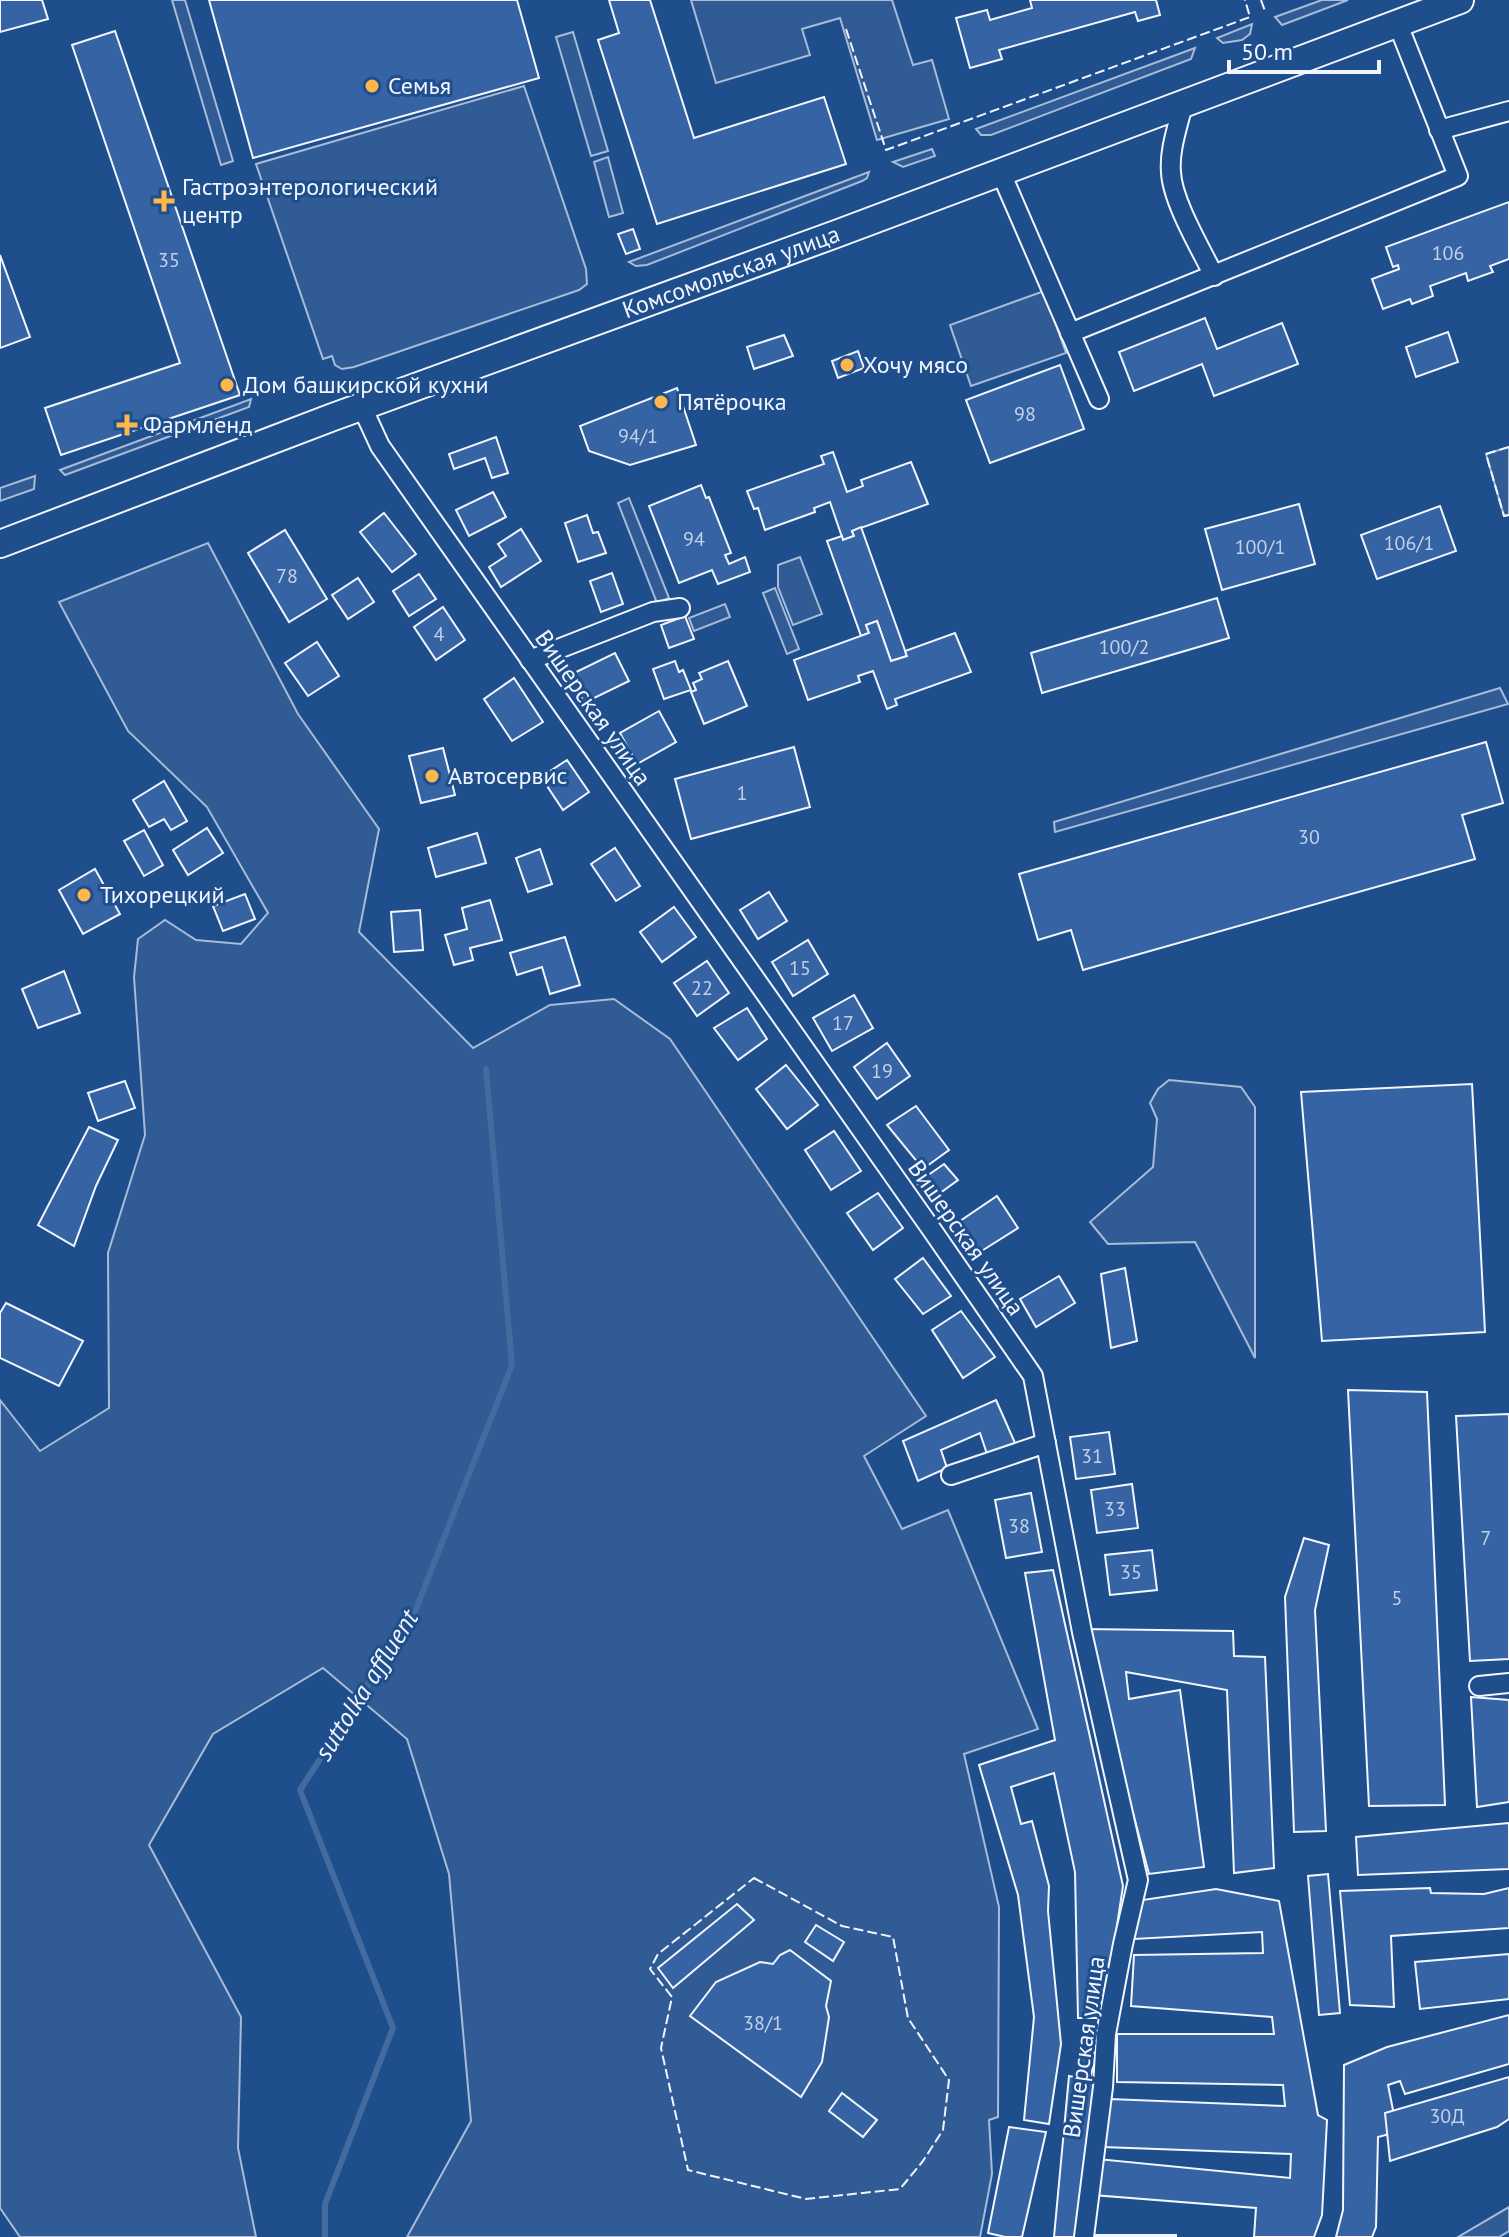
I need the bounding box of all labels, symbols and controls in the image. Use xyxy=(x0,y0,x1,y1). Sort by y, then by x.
scale bar xyxy=(1229,24,1379,74)
text: 50 m xyxy=(1241,36,1293,67)
place label: Семья xyxy=(388,70,451,101)
marker: Семья xyxy=(363,77,381,95)
place label: Гастроэнтерологический центр xyxy=(182,171,438,230)
marker: Гастроэнтерологический центр xyxy=(153,190,175,212)
street label: Комсомольская улица xyxy=(618,218,844,325)
house number: 106 xyxy=(1432,240,1464,266)
house number: 35 xyxy=(158,247,180,273)
place label: Хочу мясо xyxy=(863,349,968,380)
marker: Хочу мясо xyxy=(838,356,856,374)
place label: Дом башкирской кухни xyxy=(243,369,489,400)
marker: Дом башкирской кухни xyxy=(218,376,236,394)
place label: Пятёрочка xyxy=(677,386,787,417)
marker: Пятёрочка xyxy=(652,393,670,411)
house number: 98 xyxy=(1014,401,1036,427)
place label: Фармленд xyxy=(143,409,252,440)
marker: Фармленд xyxy=(118,416,136,434)
house number: 94/1 xyxy=(618,423,658,449)
house number: 94 xyxy=(683,526,705,552)
house number: 106/1 xyxy=(1384,530,1434,556)
house number: 100/1 xyxy=(1235,534,1285,560)
house number: 78 xyxy=(276,563,298,589)
house number: 4 xyxy=(434,621,445,647)
street label: Вишерская улица xyxy=(528,624,659,792)
house number: 100/2 xyxy=(1099,634,1149,660)
place label: Автосервис xyxy=(448,760,568,791)
marker: Автосервис xyxy=(423,767,441,785)
house number: 1 xyxy=(737,780,747,806)
house number: 30 xyxy=(1298,824,1320,850)
place label: Тихорецкий xyxy=(100,879,225,910)
marker: Тихорецкий xyxy=(75,886,93,904)
house number: 15 xyxy=(789,955,811,981)
house number: 22 xyxy=(691,975,713,1001)
house number: 17 xyxy=(832,1010,854,1036)
house number: 19 xyxy=(871,1058,893,1084)
street label: Вишерская улица xyxy=(901,1154,1032,1322)
house number: 31 xyxy=(1081,1443,1103,1469)
house number: 33 xyxy=(1104,1496,1126,1522)
house number: 38 xyxy=(1008,1513,1030,1539)
house number: 7 xyxy=(1481,1525,1491,1551)
house number: 35 xyxy=(1120,1559,1142,1585)
house number: 5 xyxy=(1392,1585,1402,1611)
water label: suttolka affluent xyxy=(306,1602,426,1766)
street label: Вишерская улица xyxy=(1055,1954,1112,2140)
house number: 38/1 xyxy=(743,2010,783,2036)
house number: 30Д xyxy=(1429,2103,1465,2129)

